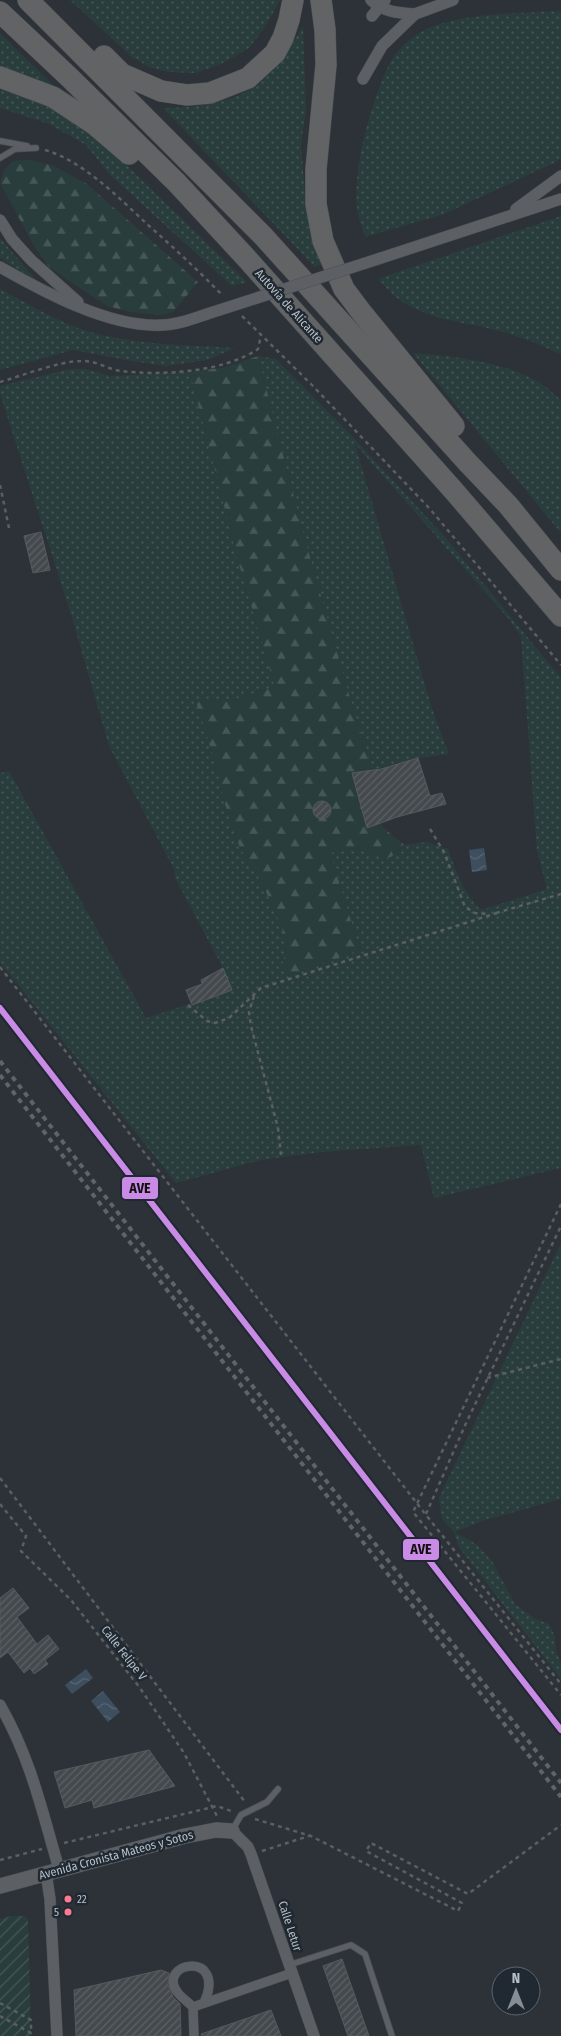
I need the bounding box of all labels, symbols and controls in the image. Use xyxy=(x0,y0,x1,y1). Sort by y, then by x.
street label: Autovía de Alicante xyxy=(252,266,326,346)
line badge: AVE xyxy=(121,1176,159,1200)
text: AVE xyxy=(128,1180,151,1197)
line badge: AVE xyxy=(402,1538,440,1561)
text: AVE xyxy=(409,1541,432,1558)
street label: Calle Felipe V xyxy=(98,1623,150,1684)
street label: Avenida Cronista Mateos y Sotos xyxy=(37,1828,195,1882)
place label: 22 xyxy=(77,1893,87,1906)
marker: 22 xyxy=(63,1894,73,1904)
street label: Calle Letur xyxy=(275,1899,305,1954)
place label: 5 xyxy=(54,1906,59,1919)
marker: 5 xyxy=(63,1907,73,1917)
north arrow xyxy=(491,1966,541,2016)
text: N xyxy=(512,1970,520,1987)

